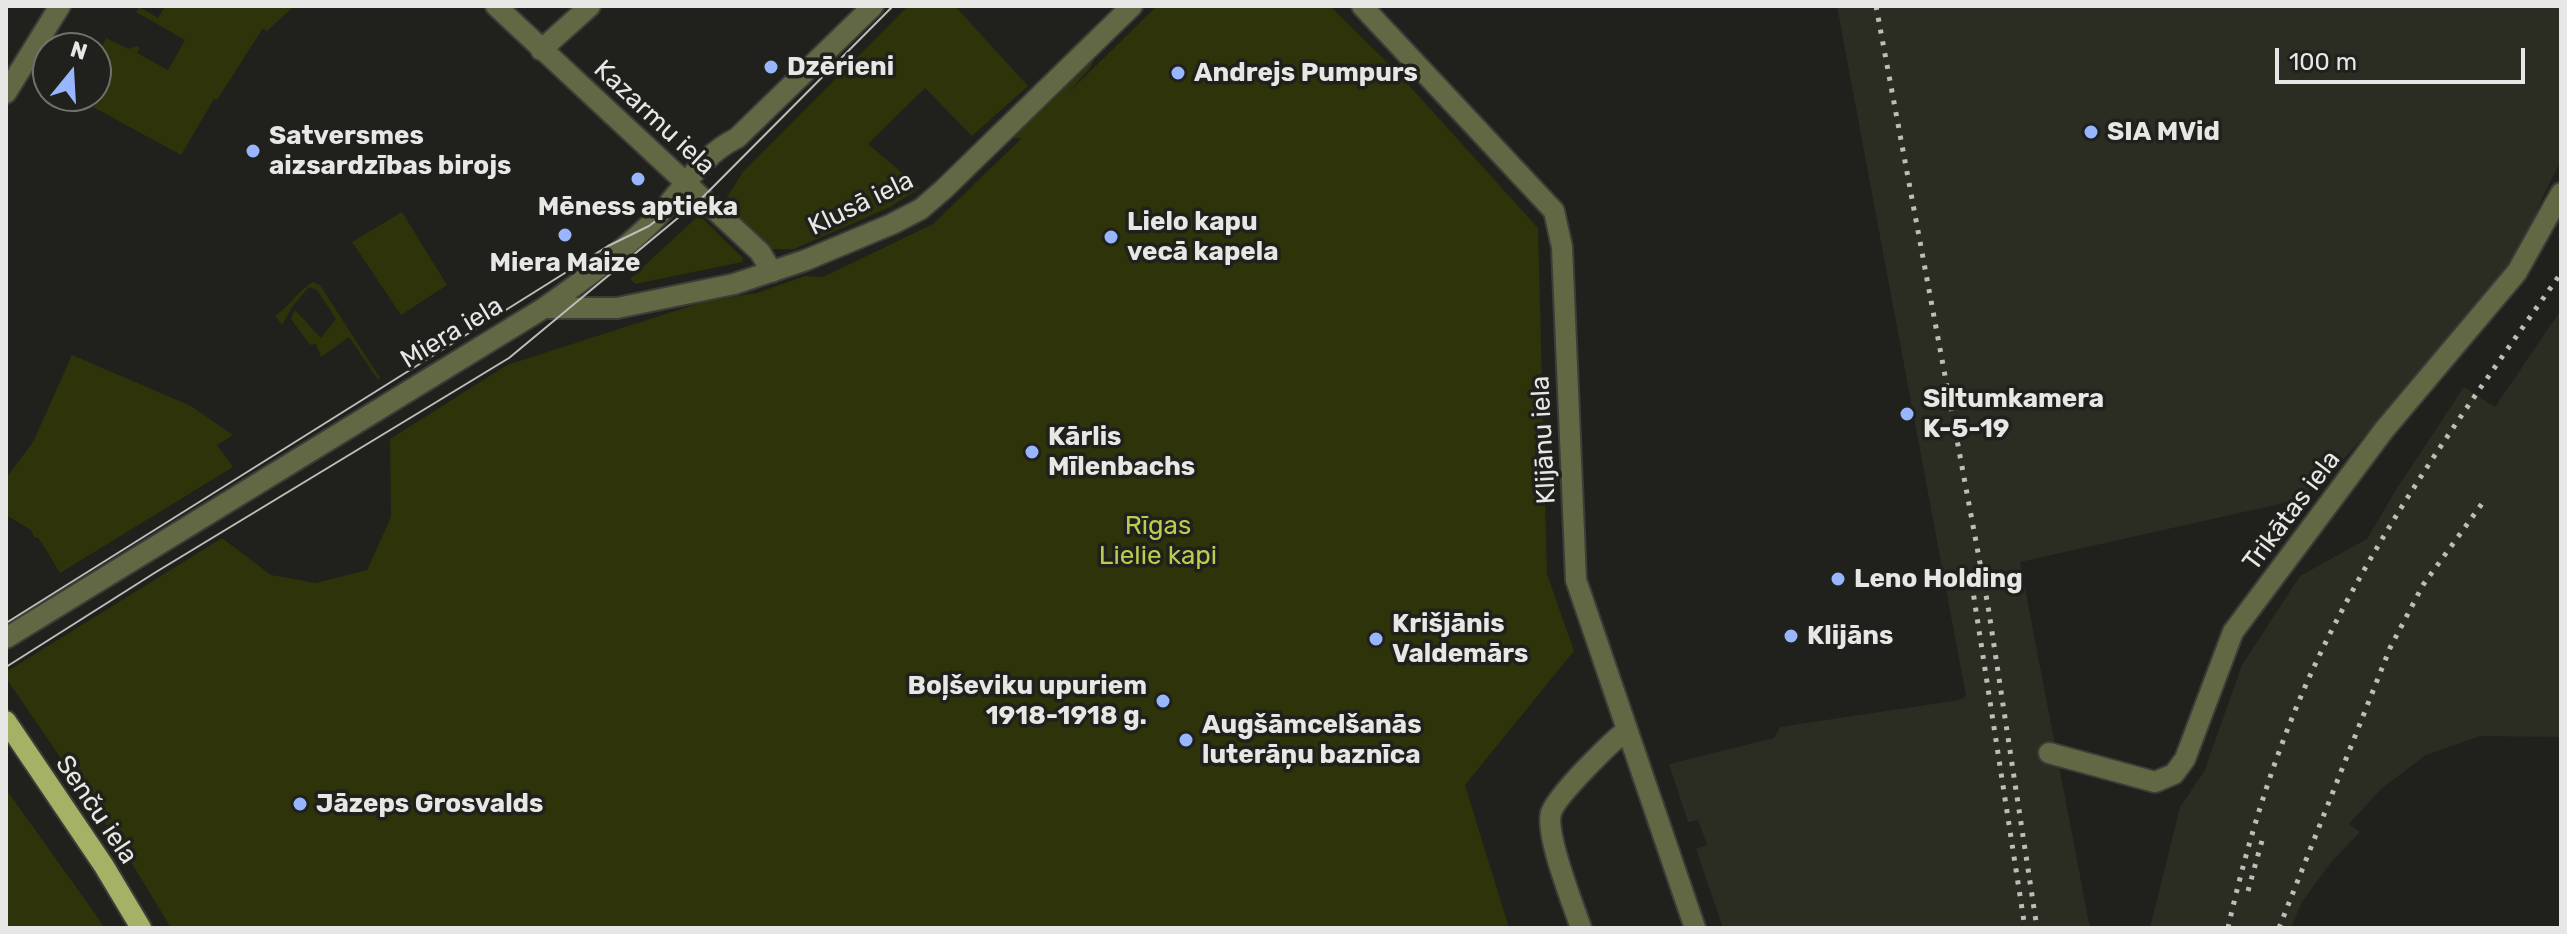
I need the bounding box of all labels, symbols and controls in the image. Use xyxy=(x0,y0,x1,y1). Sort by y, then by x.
north arrow xyxy=(32,32,112,112)
scale bar xyxy=(2279,32,2529,82)
text: N xyxy=(67,35,91,66)
text: 100 m xyxy=(2289,48,2357,76)
place label: Dzērieni xyxy=(787,51,894,83)
street label: Kazarmu iela xyxy=(587,54,721,182)
place label: Andrejs Pumpurs xyxy=(1194,57,1418,89)
marker: Dzērieni xyxy=(762,58,780,76)
marker: Andrejs Pumpurs xyxy=(1169,64,1187,82)
place label: SIA MVid xyxy=(2107,116,2220,148)
place label: Satversmes aizsardzības birojs xyxy=(269,120,511,182)
marker: SIA MVid xyxy=(2082,123,2100,141)
marker: Satversmes aizsardzības birojs xyxy=(244,142,262,160)
street label: Klusā iela xyxy=(803,165,919,243)
marker: Mēness aptieka xyxy=(629,170,647,188)
place label: Mēness aptieka xyxy=(538,191,738,223)
place label: Lielo kapu vecā kapela xyxy=(1127,206,1279,268)
marker: Miera Maize xyxy=(556,226,574,244)
marker: Lielo kapu vecā kapela xyxy=(1102,228,1120,246)
place label: Miera Maize xyxy=(490,247,640,279)
street label: Miera iela xyxy=(395,290,509,376)
street label: Klijānu iela xyxy=(1525,375,1563,505)
place label: Siltumkamera K-5-19 xyxy=(1923,383,2104,444)
marker: Siltumkamera K-5-19 xyxy=(1898,405,1916,423)
place label: Kārlis Mīlenbachs xyxy=(1048,421,1195,482)
marker: Kārlis Mīlenbachs xyxy=(1023,443,1041,461)
street label: Trikātas iela xyxy=(2237,445,2347,577)
park label: Rīgas Lielie kapi xyxy=(1099,510,1217,572)
place label: Leno Holding xyxy=(1854,563,2023,595)
marker: Leno Holding xyxy=(1829,570,1847,588)
place label: Krišjānis Valdemārs xyxy=(1392,608,1528,670)
place label: Klijāns xyxy=(1807,620,1893,652)
marker: Klijāns xyxy=(1782,627,1800,645)
marker: Krišjānis Valdemārs xyxy=(1367,630,1385,648)
place label: Boļševiku upuriem 1918-1918 g. xyxy=(908,670,1147,732)
marker: Boļševiku upuriem 1918-1918 g. xyxy=(1154,692,1172,710)
place label: Augšāmcelšanās luterāņu baznīca xyxy=(1202,709,1422,770)
marker: Augšāmcelšanās luterāņu baznīca xyxy=(1177,731,1195,749)
street label: Senču iela xyxy=(48,750,144,870)
place label: Jāzeps Grosvalds xyxy=(316,788,543,820)
marker: Jāzeps Grosvalds xyxy=(291,795,309,813)

